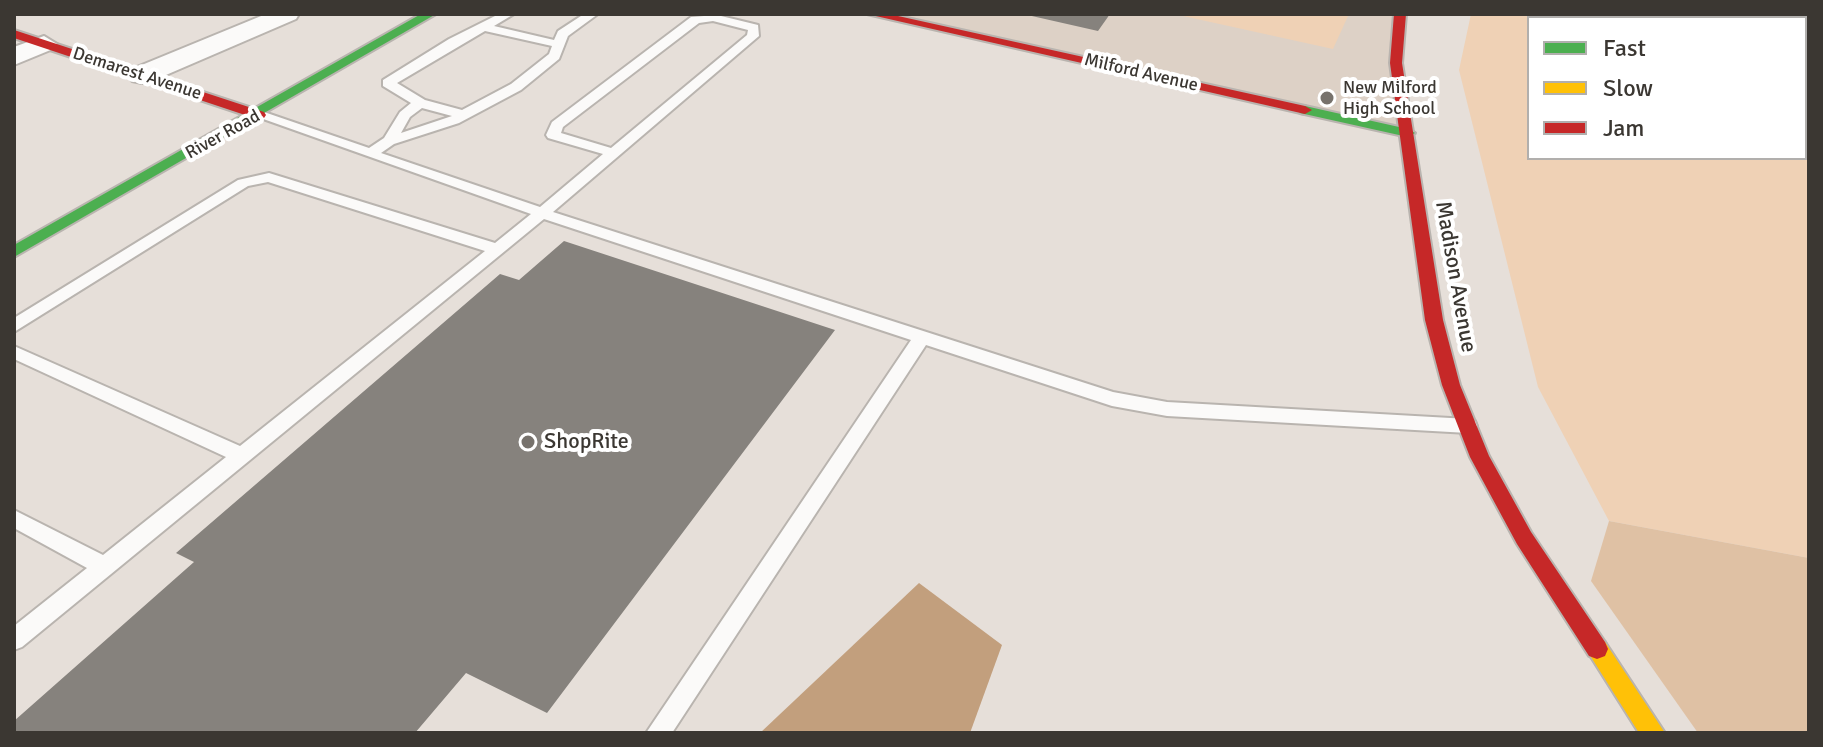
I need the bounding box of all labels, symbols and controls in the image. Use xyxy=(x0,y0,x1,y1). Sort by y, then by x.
legend xyxy=(1527,16,1807,160)
text: Fast xyxy=(1603,33,1646,63)
street label: Demarest Avenue xyxy=(70,43,204,105)
street label: Milford Avenue xyxy=(1082,49,1200,97)
text: Slow xyxy=(1603,73,1653,103)
place label: New Milford High School xyxy=(1343,77,1437,120)
marker: New Milford High School xyxy=(1318,89,1336,107)
street label: River Road xyxy=(182,106,264,164)
text: Jam xyxy=(1603,113,1644,143)
street label: Madison Avenue xyxy=(1429,199,1481,355)
place label: ShopRite xyxy=(544,429,629,455)
marker: ShopRite xyxy=(519,433,537,451)

